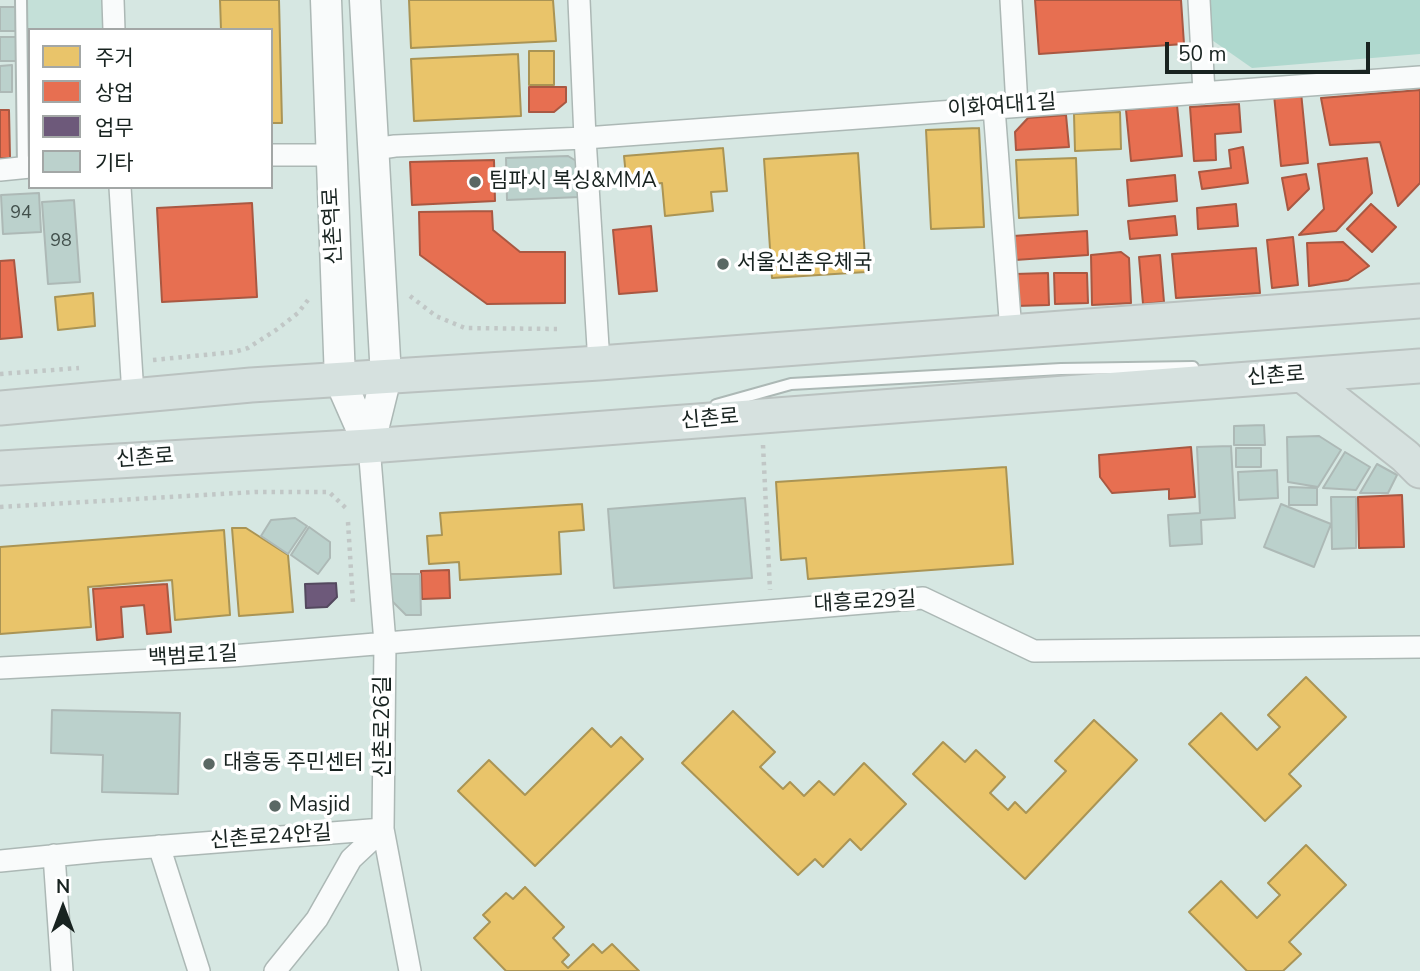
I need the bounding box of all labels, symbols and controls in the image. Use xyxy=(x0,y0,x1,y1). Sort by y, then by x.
legend xyxy=(28,28,273,189)
scale bar xyxy=(1168,28,1373,72)
text: 50 m xyxy=(1178,40,1227,68)
text: 주거 xyxy=(95,44,134,72)
text: 상업 xyxy=(95,79,134,107)
street label: 이화여대1길 xyxy=(947,91,1057,123)
text: 업무 xyxy=(95,114,134,142)
text: 기타 xyxy=(95,149,134,177)
place label: 팀파시 복싱&MMA xyxy=(489,169,657,195)
marker: 팀파시 복싱&MMA xyxy=(467,174,483,190)
street label: 신촌역로 xyxy=(319,187,349,265)
house number: 94 xyxy=(10,203,32,225)
house number: 98 xyxy=(50,231,72,253)
place label: 서울신촌우체국 xyxy=(737,251,872,277)
marker: 서울신촌우체국 xyxy=(715,256,731,272)
street label: 신촌로 xyxy=(1246,362,1306,392)
street label: 신촌로 xyxy=(680,405,740,435)
street label: 신촌로 xyxy=(115,444,175,474)
street label: 대흥로29길 xyxy=(813,588,917,618)
street label: 백범로1길 xyxy=(147,642,239,672)
street label: 신촌로26길 xyxy=(371,676,397,778)
place label: 대흥동 주민센터 xyxy=(223,751,364,777)
marker: 대흥동 주민센터 xyxy=(201,756,217,772)
place label: Masjid xyxy=(289,793,350,819)
marker: Masjid xyxy=(267,798,283,814)
street label: 신촌로24안길 xyxy=(209,821,333,855)
north arrow xyxy=(28,873,98,943)
text: N xyxy=(56,874,70,900)

